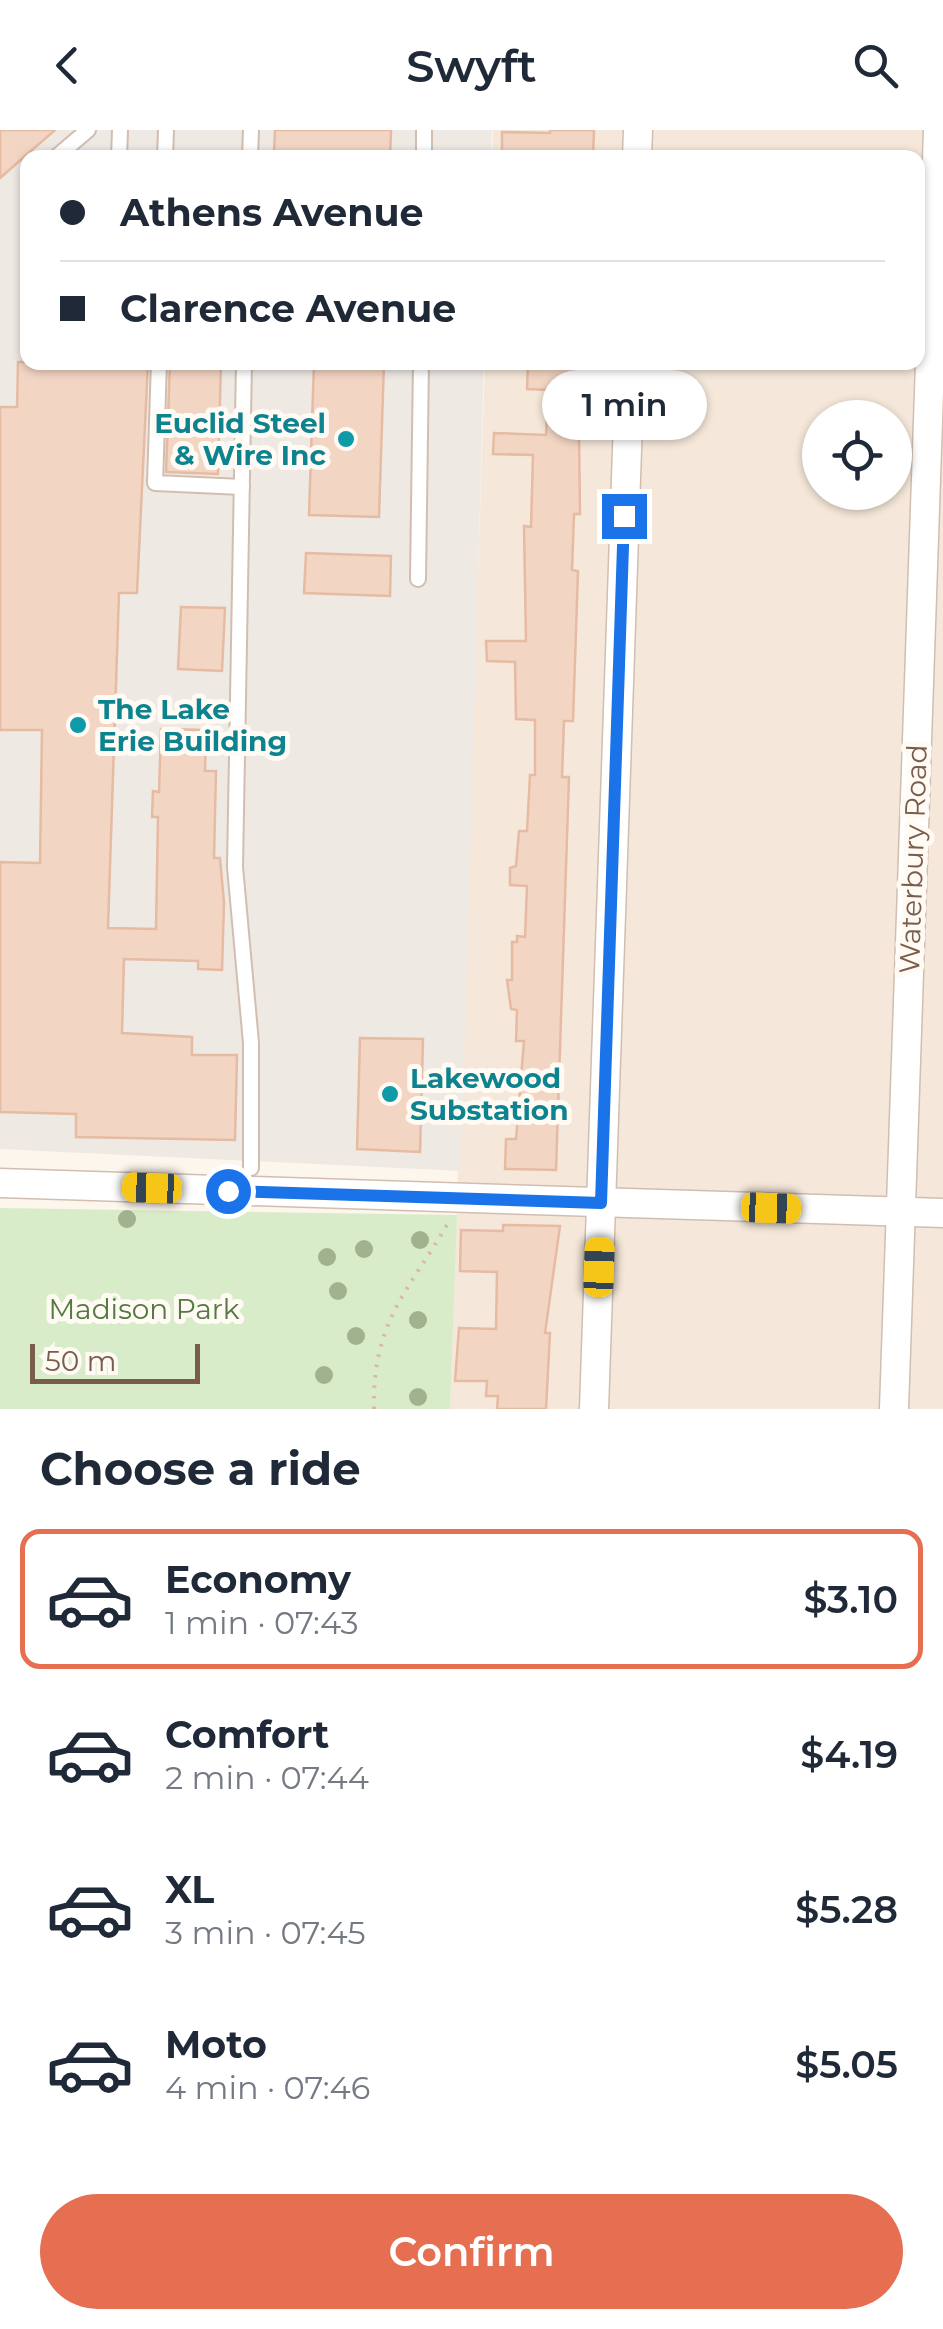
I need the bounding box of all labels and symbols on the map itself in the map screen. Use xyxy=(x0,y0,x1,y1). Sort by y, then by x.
callout: 1 min xyxy=(542,371,706,441)
place label: Euclid Steel & Wire Inc xyxy=(154,406,326,472)
marker: Euclid Steel & Wire Inc xyxy=(335,428,357,450)
route end xyxy=(602,494,647,539)
place label: The Lake Erie Building xyxy=(98,692,287,758)
marker: The Lake Erie Building xyxy=(67,714,89,736)
street label: Waterbury Road xyxy=(892,744,934,974)
place label: Lakewood Substation xyxy=(410,1061,569,1127)
marker: Lakewood Substation xyxy=(379,1083,401,1105)
route start xyxy=(206,1169,251,1214)
car xyxy=(121,1172,183,1204)
car xyxy=(740,1192,802,1224)
car xyxy=(583,1236,615,1298)
park label: Madison Park xyxy=(48,1292,240,1326)
scale bar xyxy=(30,1339,200,1384)

